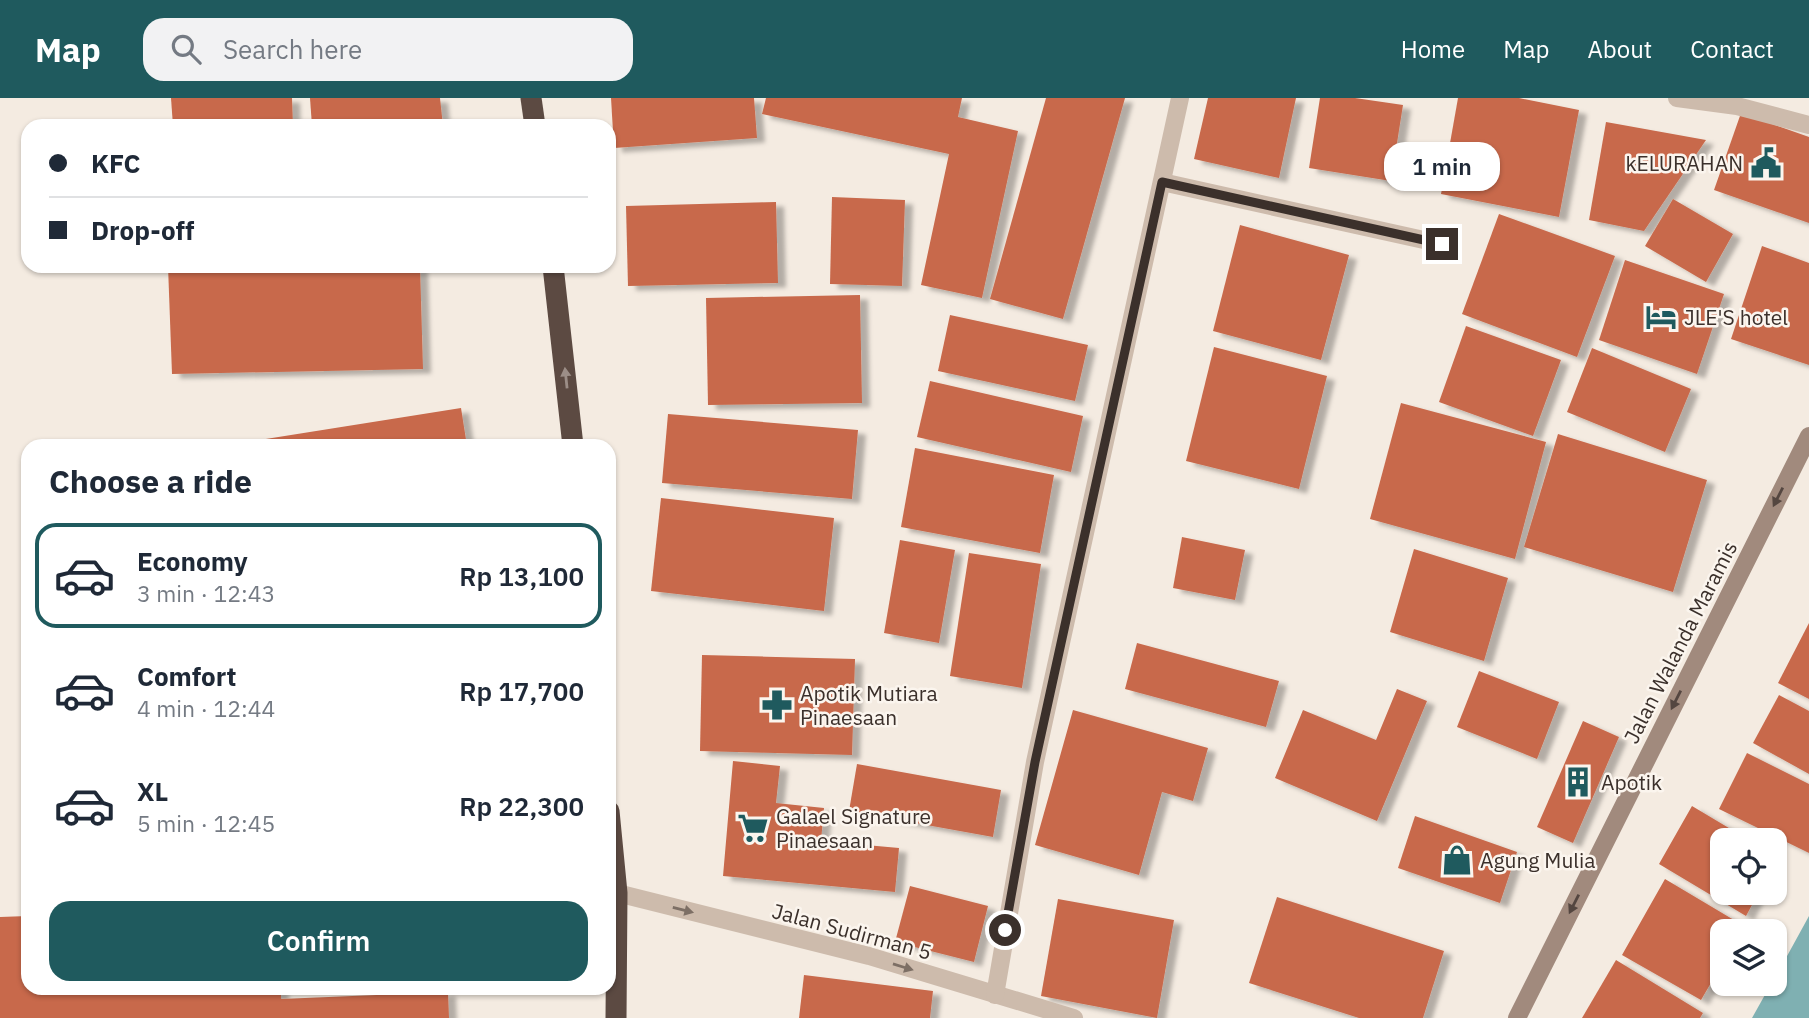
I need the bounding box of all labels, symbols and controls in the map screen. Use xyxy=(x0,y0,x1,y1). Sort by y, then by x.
search box xyxy=(143,18,633,81)
text: Map xyxy=(35,28,101,71)
icon: search xyxy=(167,30,205,68)
text: Search here xyxy=(223,32,362,66)
text: Home xyxy=(1401,33,1465,65)
text: Map xyxy=(1503,33,1549,65)
text: About xyxy=(1587,33,1652,65)
text: Contact xyxy=(1690,33,1774,65)
callout: 1 min xyxy=(1384,142,1500,192)
text: KFC xyxy=(91,146,140,180)
public building icon: kELURAHAN xyxy=(1749,146,1783,180)
place label: kELURAHAN xyxy=(1625,149,1743,177)
text: 1 min xyxy=(1412,151,1472,181)
text: Drop-off xyxy=(91,213,194,247)
route end xyxy=(1426,228,1458,260)
hotel icon: JLE'S hotel xyxy=(1644,300,1678,334)
place label: JLE'S hotel xyxy=(1684,303,1788,331)
one-way arrow xyxy=(561,367,572,389)
text: Choose a ride xyxy=(49,460,252,502)
one-way arrow xyxy=(1773,487,1784,507)
street label: Jalan Walanda Maramis xyxy=(1617,536,1743,748)
icon: car xyxy=(53,544,116,607)
text: Economy xyxy=(137,544,248,578)
text: Rp 13,100 xyxy=(459,559,584,593)
text: 3 min · 12:43 xyxy=(137,578,275,608)
icon: car xyxy=(53,659,116,722)
text: Comfort xyxy=(137,659,236,693)
text: Rp 17,700 xyxy=(459,674,584,708)
place label: Apotik Mutiara Pinaesaan xyxy=(800,679,938,731)
pharmacy icon: Apotik Mutiara Pinaesaan xyxy=(760,688,794,722)
one-way arrow xyxy=(1671,690,1682,710)
text: 4 min · 12:44 xyxy=(137,693,275,723)
building icon: Apotik xyxy=(1561,765,1595,799)
place label: Apotik xyxy=(1601,768,1662,796)
icon: car xyxy=(53,774,116,837)
text: XL xyxy=(137,774,168,808)
text: Rp 22,300 xyxy=(459,789,584,823)
place label: Galael Signature Pinaesaan xyxy=(776,802,931,854)
text: 5 min · 12:45 xyxy=(137,808,275,838)
supermarket icon: Galael Signature Pinaesaan xyxy=(736,811,770,845)
map controls xyxy=(1710,828,1787,996)
button: locate xyxy=(1710,828,1787,905)
shop icon: Agung Mulia xyxy=(1440,843,1474,877)
place label: Agung Mulia xyxy=(1480,846,1596,874)
one-way arrow xyxy=(1569,894,1580,914)
street label: Jalan Sudirman 5 xyxy=(769,896,935,966)
button: Confirm xyxy=(49,901,588,981)
one-way arrow xyxy=(672,904,694,915)
route start xyxy=(989,914,1021,946)
button: layers xyxy=(1710,919,1787,996)
one-way arrow xyxy=(893,962,914,973)

